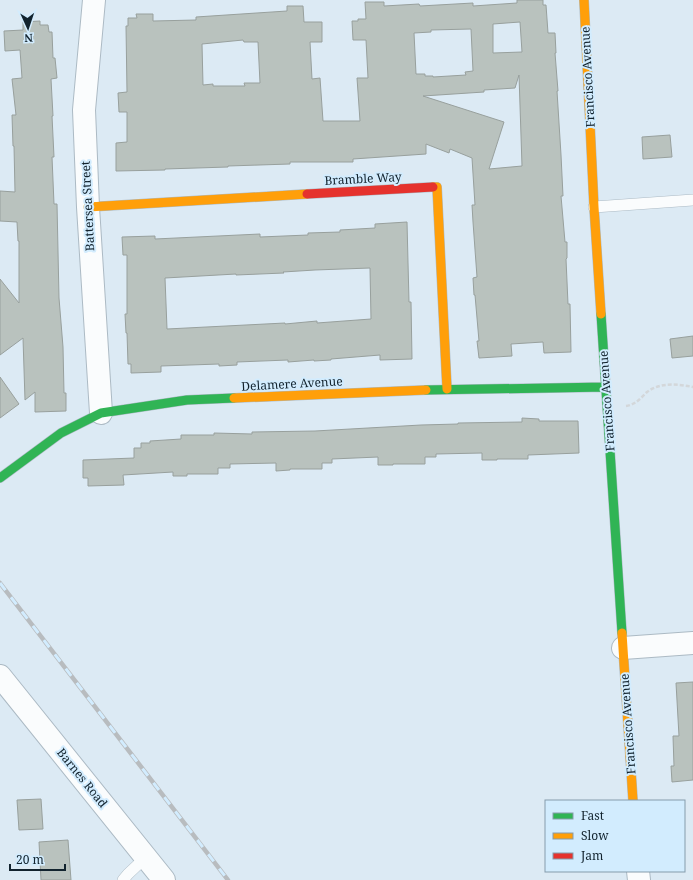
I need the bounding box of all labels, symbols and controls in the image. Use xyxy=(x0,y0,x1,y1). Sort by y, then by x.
north arrow xyxy=(8,8,48,48)
street label: Francisco Avenue xyxy=(576,26,599,128)
text: N xyxy=(23,31,33,46)
street label: Battersea Street xyxy=(77,160,98,252)
street label: Bramble Way xyxy=(324,168,402,189)
street label: Francisco Avenue xyxy=(594,350,619,452)
street label: Delamere Avenue xyxy=(241,372,343,395)
street label: Francisco Avenue xyxy=(615,673,640,775)
street label: Barnes Road xyxy=(53,744,112,811)
legend xyxy=(545,800,685,872)
text: Fast xyxy=(581,807,604,824)
text: Slow xyxy=(581,827,609,844)
scale bar xyxy=(10,846,65,872)
text: Jam xyxy=(580,847,603,864)
text: 20 m xyxy=(16,851,44,868)

